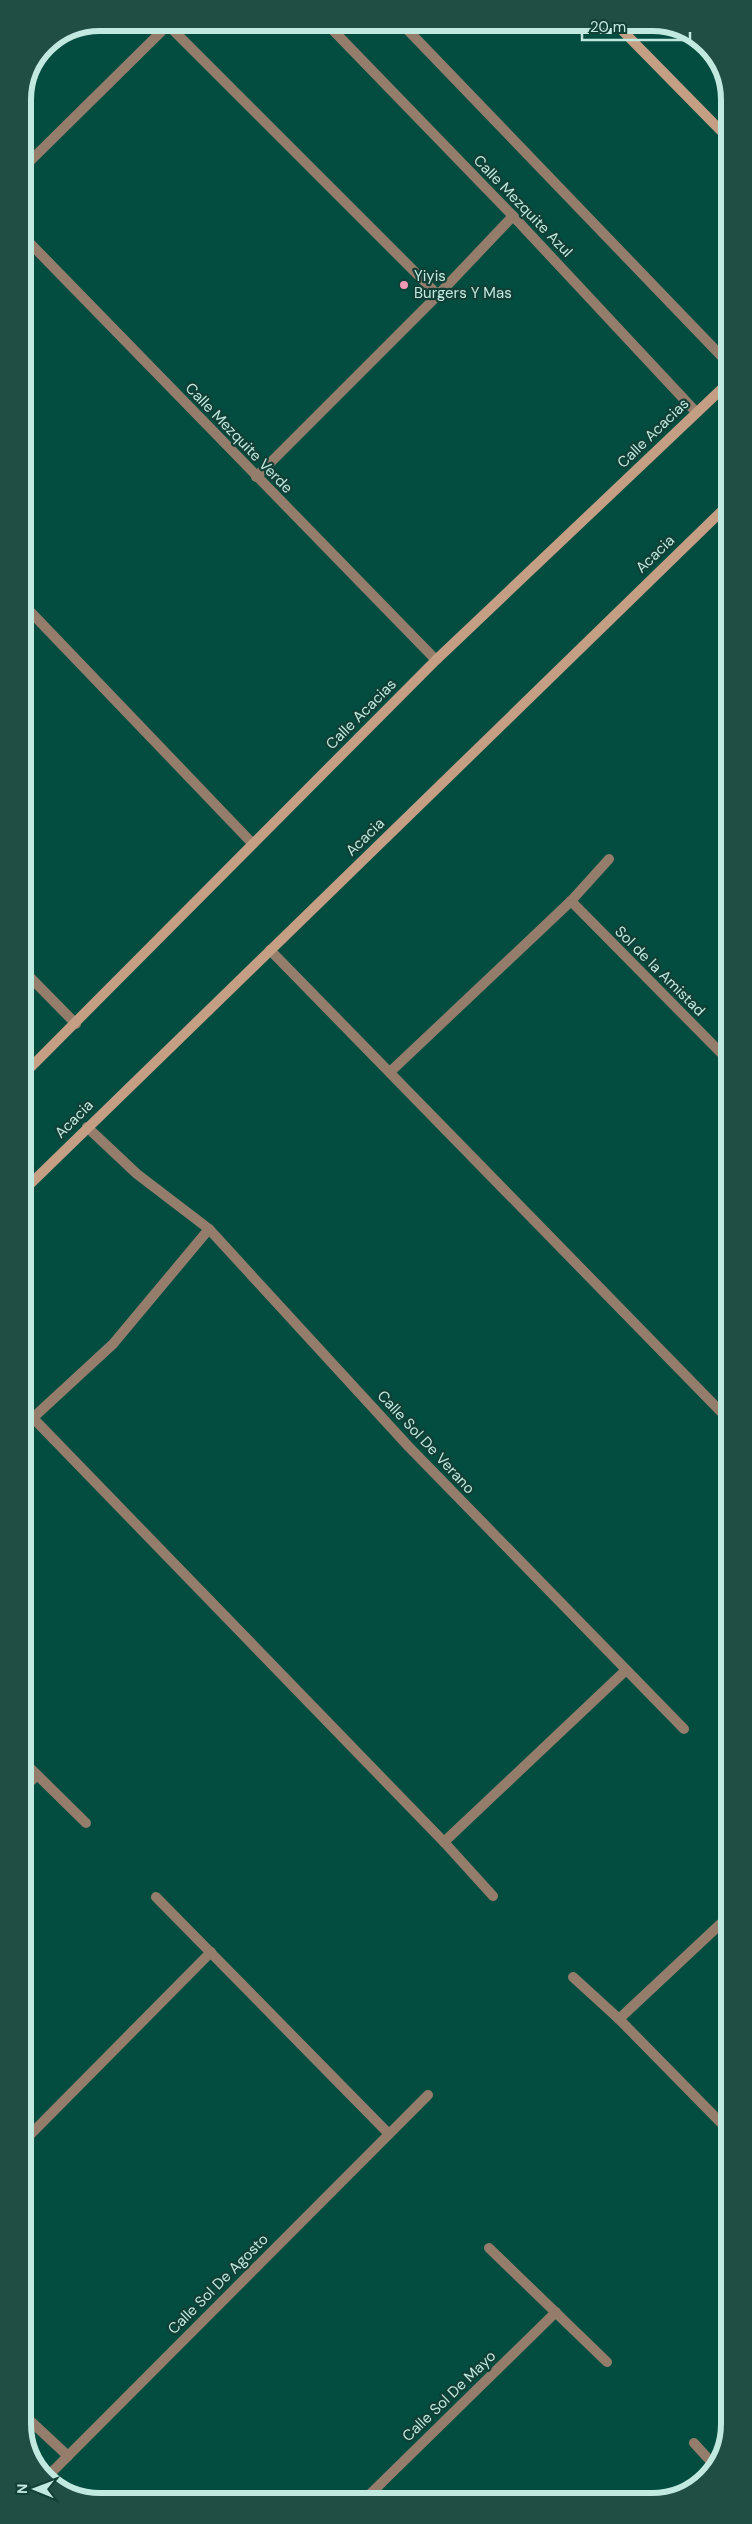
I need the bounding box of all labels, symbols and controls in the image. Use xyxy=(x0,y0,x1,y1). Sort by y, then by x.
scale bar xyxy=(582,10,690,42)
text: 20 m xyxy=(590,17,626,37)
street label: Calle Mezquite Azul xyxy=(469,151,577,261)
place label: Yiyis Burgers Y Mas xyxy=(414,266,512,303)
marker: Yiyis Burgers Y Mas xyxy=(398,279,410,291)
street label: Calle Mezquite Verde xyxy=(181,378,297,498)
street label: Calle Acacias xyxy=(613,394,693,472)
street label: Acacia xyxy=(631,531,679,577)
street label: Calle Acacias xyxy=(321,674,401,754)
street label: Acacia xyxy=(341,814,389,860)
street label: Sol de la Amistad xyxy=(611,922,709,1020)
street label: Acacia xyxy=(50,1095,98,1143)
street label: Calle Sol De Verano xyxy=(373,1386,479,1498)
street label: Calle Sol De Agosto xyxy=(163,2229,273,2339)
street label: Calle Sol De Mayo xyxy=(398,2346,500,2446)
north arrow xyxy=(10,2464,60,2514)
text: N xyxy=(13,2484,31,2494)

